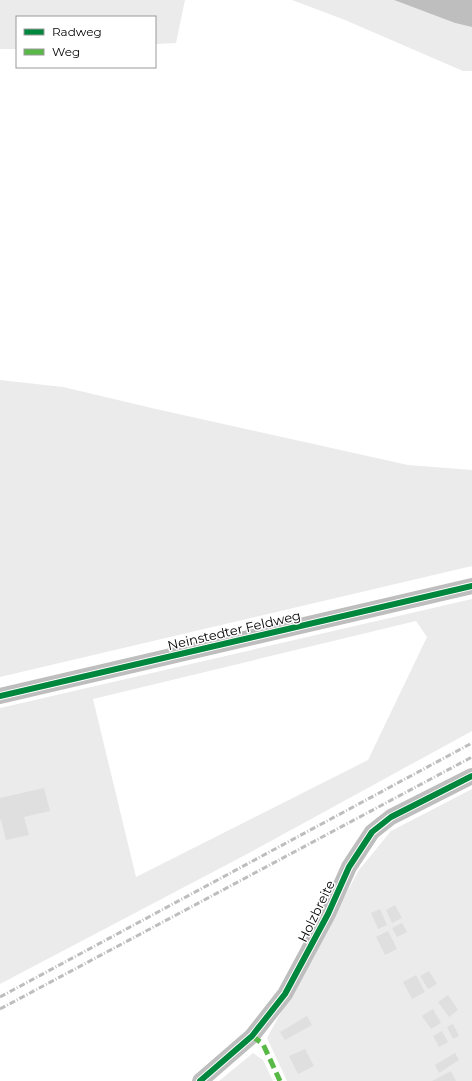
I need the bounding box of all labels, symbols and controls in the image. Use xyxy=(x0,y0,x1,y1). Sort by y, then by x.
legend xyxy=(16,16,156,68)
text: Radweg xyxy=(52,24,102,39)
text: Weg xyxy=(52,44,80,59)
street label: Neinstedter Feldweg xyxy=(166,607,302,653)
street label: Holzbreite xyxy=(294,877,338,945)

